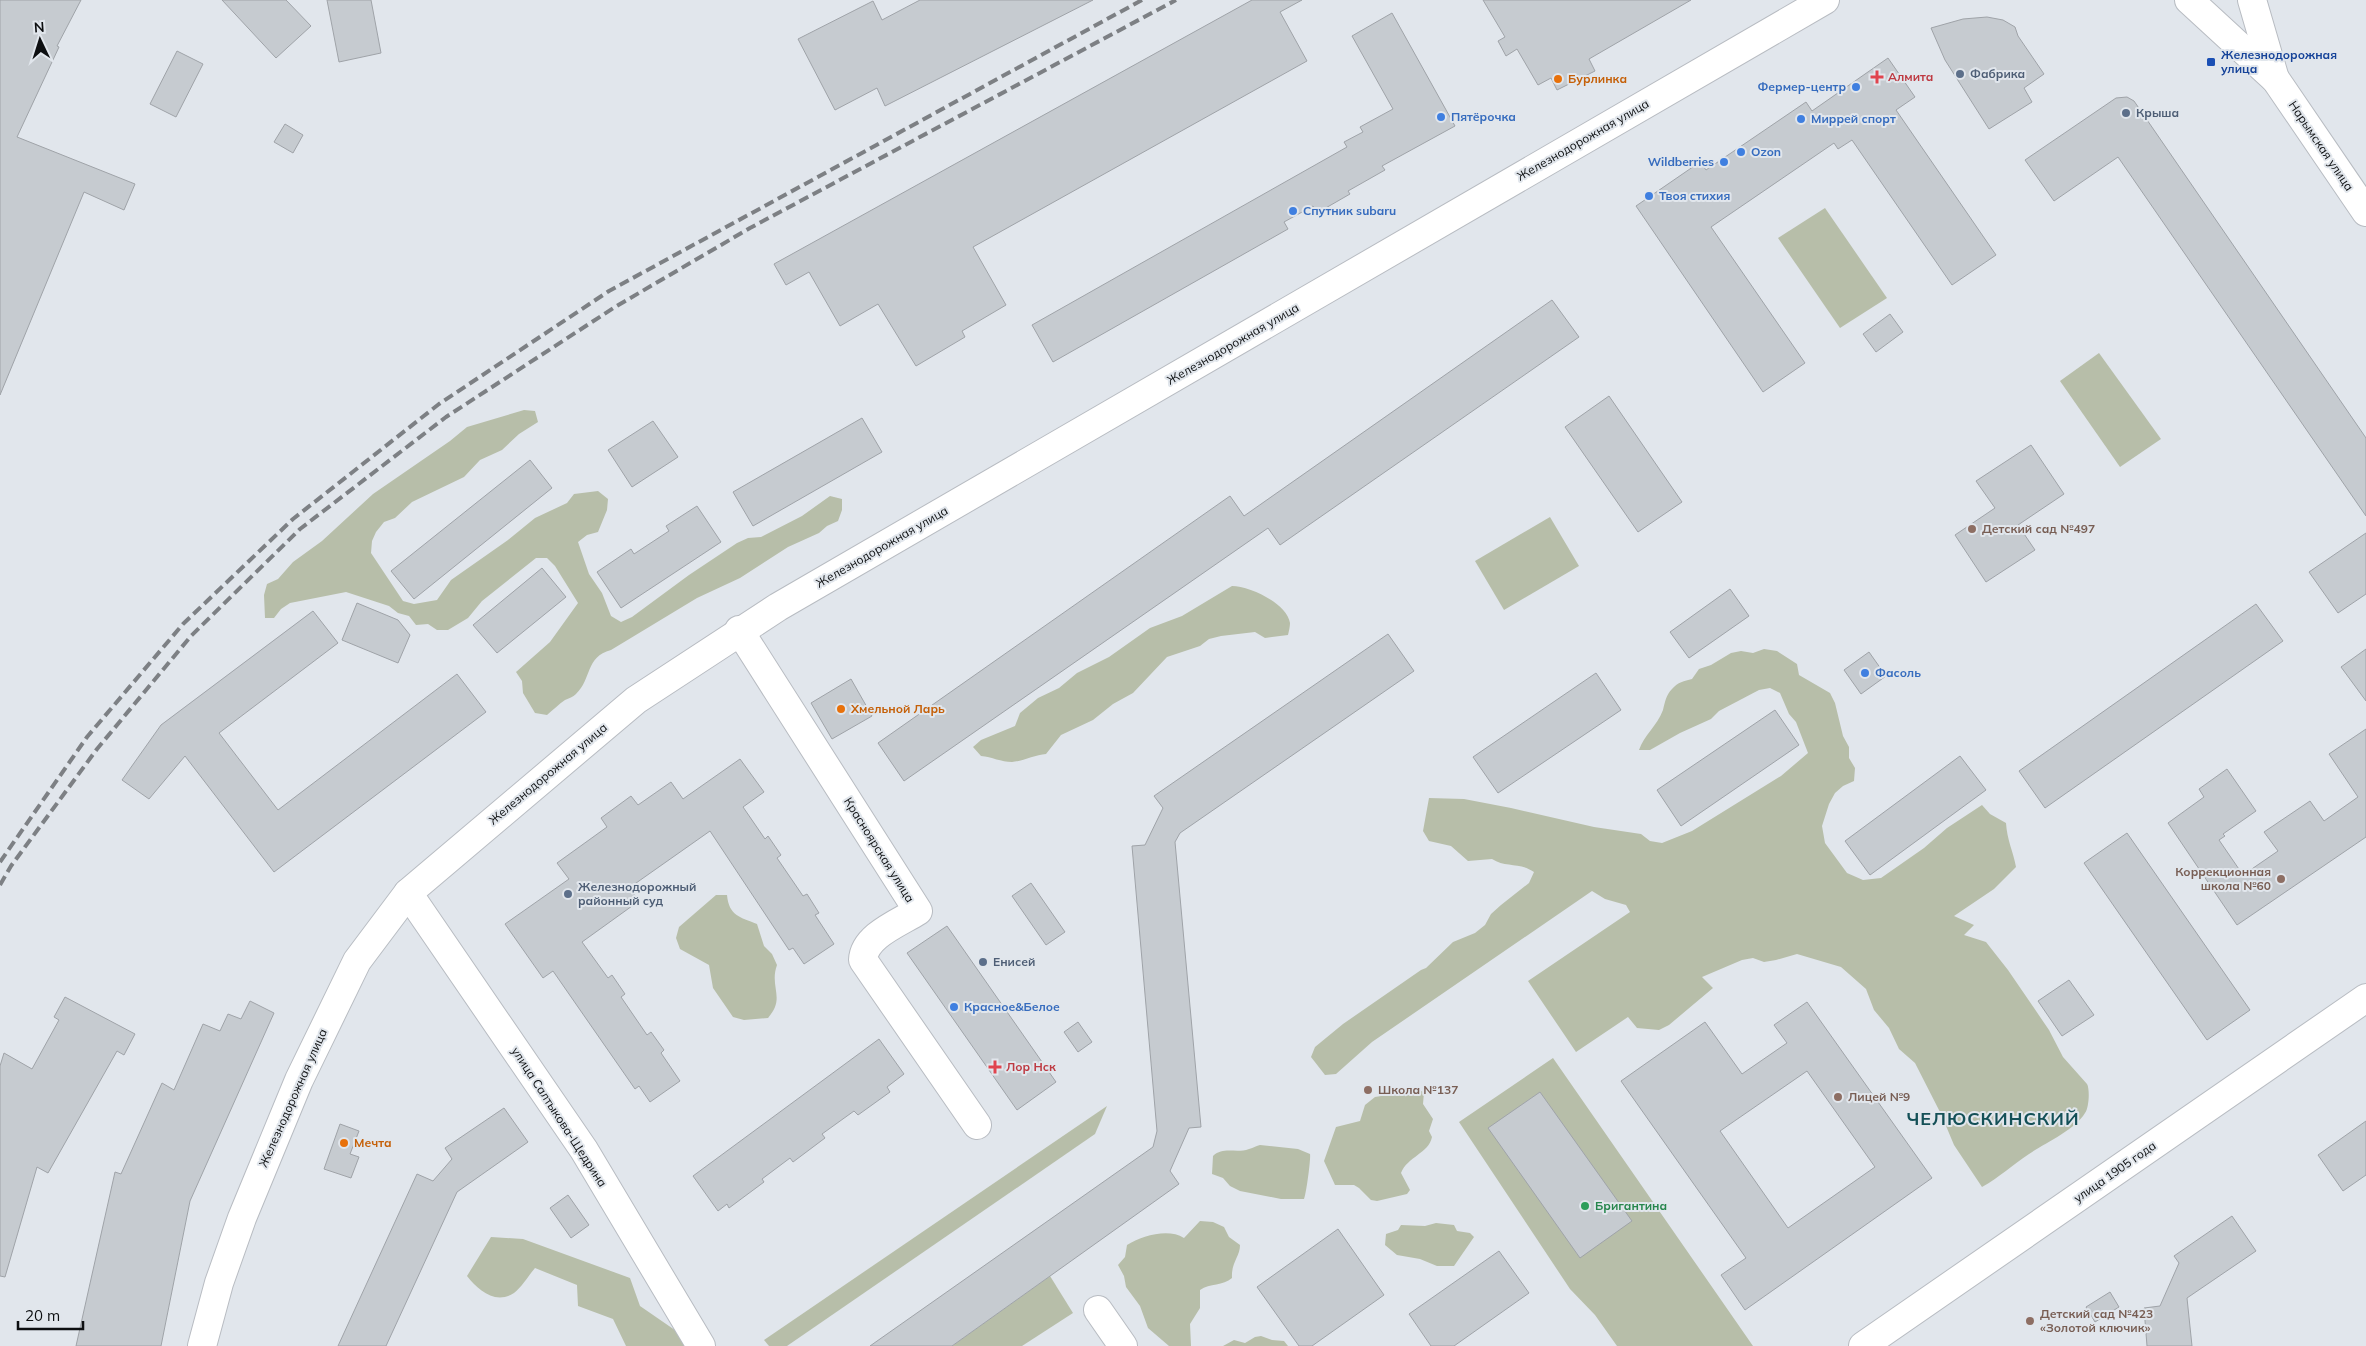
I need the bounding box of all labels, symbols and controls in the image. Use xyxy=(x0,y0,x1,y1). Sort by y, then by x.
north arrow xyxy=(15,15,65,65)
text: N xyxy=(33,18,45,36)
place label: Железнодорожная улица xyxy=(2221,47,2337,76)
marker: Железнодорожная улица xyxy=(2205,56,2217,68)
place label: Фабрика xyxy=(1970,66,2025,81)
marker: Фабрика xyxy=(1954,68,1966,80)
place label: Алмита xyxy=(1888,69,1933,84)
marker: Алмита xyxy=(1870,70,1884,84)
place label: Бурлинка xyxy=(1568,71,1627,86)
marker: Бурлинка xyxy=(1552,73,1564,85)
place label: Фермер-центр xyxy=(1757,79,1846,94)
marker: Фермер-центр xyxy=(1850,81,1862,93)
street label: Железнодорожная улица xyxy=(1514,96,1651,184)
street label: Нарымская улица xyxy=(2286,98,2357,194)
place label: Крыша xyxy=(2136,105,2179,120)
marker: Крыша xyxy=(2120,107,2132,119)
place label: Пятёрочка xyxy=(1451,109,1516,124)
marker: Пятёрочка xyxy=(1435,111,1447,123)
place label: Миррей спорт xyxy=(1811,111,1896,126)
marker: Миррей спорт xyxy=(1795,113,1807,125)
place label: Ozon xyxy=(1751,144,1781,159)
marker: Ozon xyxy=(1735,146,1747,158)
place label: Wildberries xyxy=(1648,154,1714,169)
marker: Wildberries xyxy=(1718,156,1730,168)
place label: Твоя стихия xyxy=(1659,188,1730,203)
marker: Твоя стихия xyxy=(1643,190,1655,202)
place label: Спутник subaru xyxy=(1303,203,1396,218)
marker: Спутник subaru xyxy=(1287,205,1299,217)
street label: Железнодорожная улица xyxy=(1164,300,1301,388)
street label: Железнодорожная улица xyxy=(813,503,950,591)
place label: Детский сад №497 xyxy=(1982,521,2095,536)
marker: Детский сад №497 xyxy=(1966,523,1978,535)
place label: Фасоль xyxy=(1875,665,1921,680)
marker: Фасоль xyxy=(1859,667,1871,679)
place label: Хмельной Ларь xyxy=(850,701,945,716)
marker: Хмельной Ларь xyxy=(835,703,847,715)
street label: Железнодорожная улица xyxy=(485,720,610,828)
street label: Красноярская улица xyxy=(841,794,918,905)
place label: Коррекционная школа №60 xyxy=(2175,864,2271,893)
marker: Коррекционная школа №60 xyxy=(2275,873,2287,885)
place label: Железнодорожный районный суд xyxy=(578,879,696,908)
marker: Железнодорожный районный суд xyxy=(562,888,574,900)
place label: Енисей xyxy=(993,954,1035,969)
marker: Енисей xyxy=(977,956,989,968)
place label: Красное&Белое xyxy=(964,999,1060,1014)
marker: Красное&Белое xyxy=(948,1001,960,1013)
street label: Железнодорожная улица xyxy=(255,1026,330,1169)
street label: улица Салтыкова-Щедрина xyxy=(509,1044,610,1190)
place label: Лор Нск xyxy=(1006,1059,1056,1074)
marker: Лор Нск xyxy=(988,1060,1002,1074)
place label: Школа №137 xyxy=(1378,1082,1458,1097)
marker: Школа №137 xyxy=(1362,1084,1374,1096)
place label: Лицей №9 xyxy=(1848,1089,1910,1104)
marker: Лицей №9 xyxy=(1832,1091,1844,1103)
district label: ЧЕЛЮСКИНСКИЙ xyxy=(1907,1107,2079,1130)
place label: Мечта xyxy=(354,1135,392,1150)
marker: Мечта xyxy=(338,1137,350,1149)
street label: улица 1905 года xyxy=(2071,1138,2159,1206)
place label: Бригантина xyxy=(1595,1198,1667,1213)
marker: Бригантина xyxy=(1579,1200,1591,1212)
scale bar xyxy=(18,1298,82,1330)
text: 20 m xyxy=(25,1306,60,1325)
place label: Детский сад №423 «Золотой ключик» xyxy=(2040,1306,2153,1335)
marker: Детский сад №423 «Золотой ключик» xyxy=(2024,1315,2036,1327)

